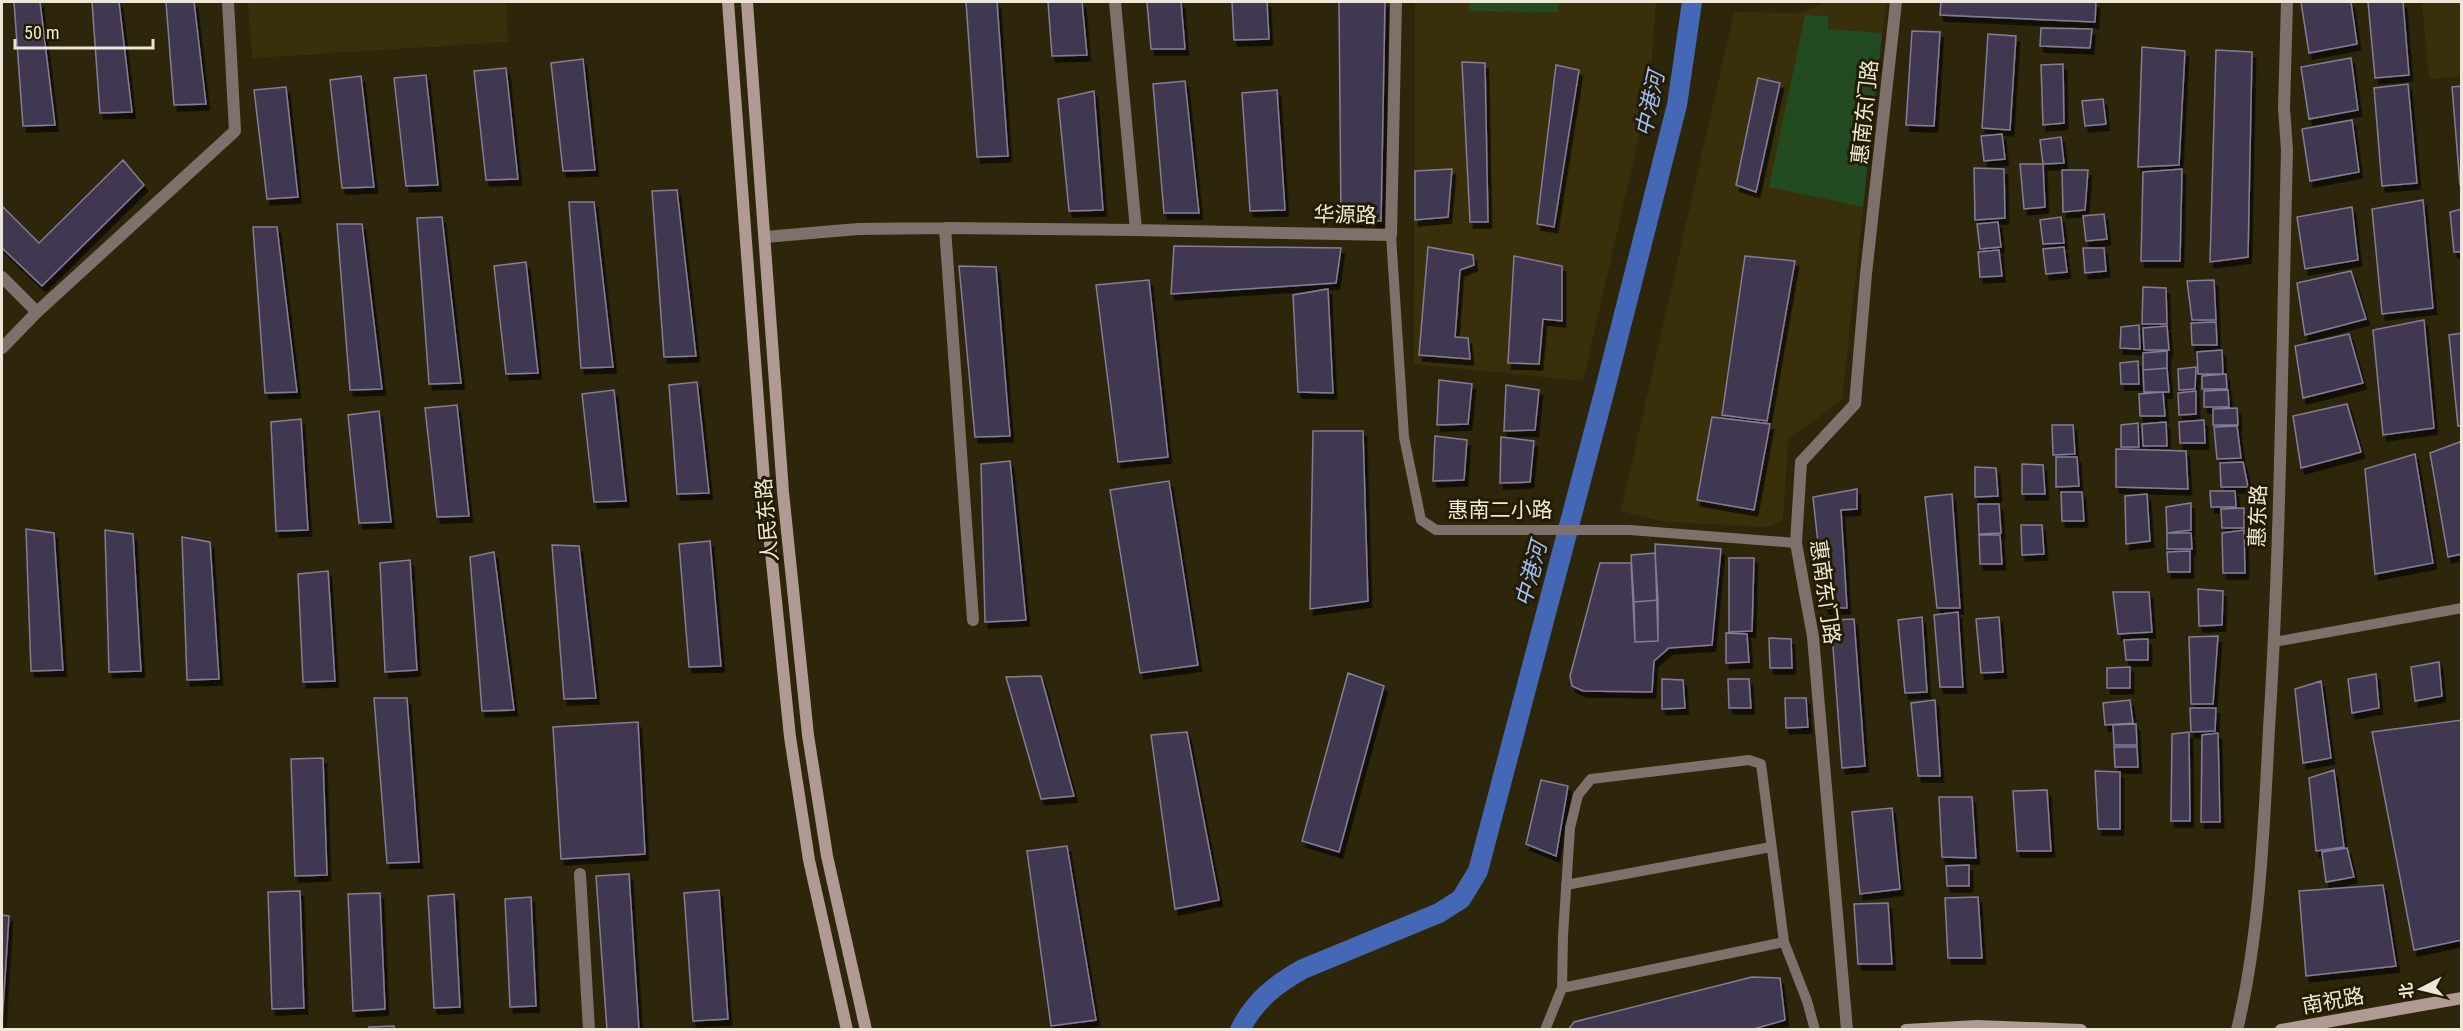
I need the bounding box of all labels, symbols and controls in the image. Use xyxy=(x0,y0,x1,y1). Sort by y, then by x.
scale bar xyxy=(15,12,153,50)
text: 50 m xyxy=(24,22,59,43)
street label: 惠南东门路 xyxy=(1848,59,1882,165)
water label: 中港河 xyxy=(1631,65,1670,139)
street label: 华源路 xyxy=(1313,202,1377,228)
street label: 人民东路 xyxy=(751,477,783,563)
street label: 惠东路 xyxy=(2245,484,2271,548)
street label: 惠南二小路 xyxy=(1448,498,1553,522)
water label: 中港河 xyxy=(1510,535,1553,609)
street label: 惠南东门路 xyxy=(1806,538,1844,646)
north arrow xyxy=(2391,959,2451,1019)
text: 北 xyxy=(2396,982,2417,1000)
street label: 南祝路 xyxy=(2300,984,2366,1018)

